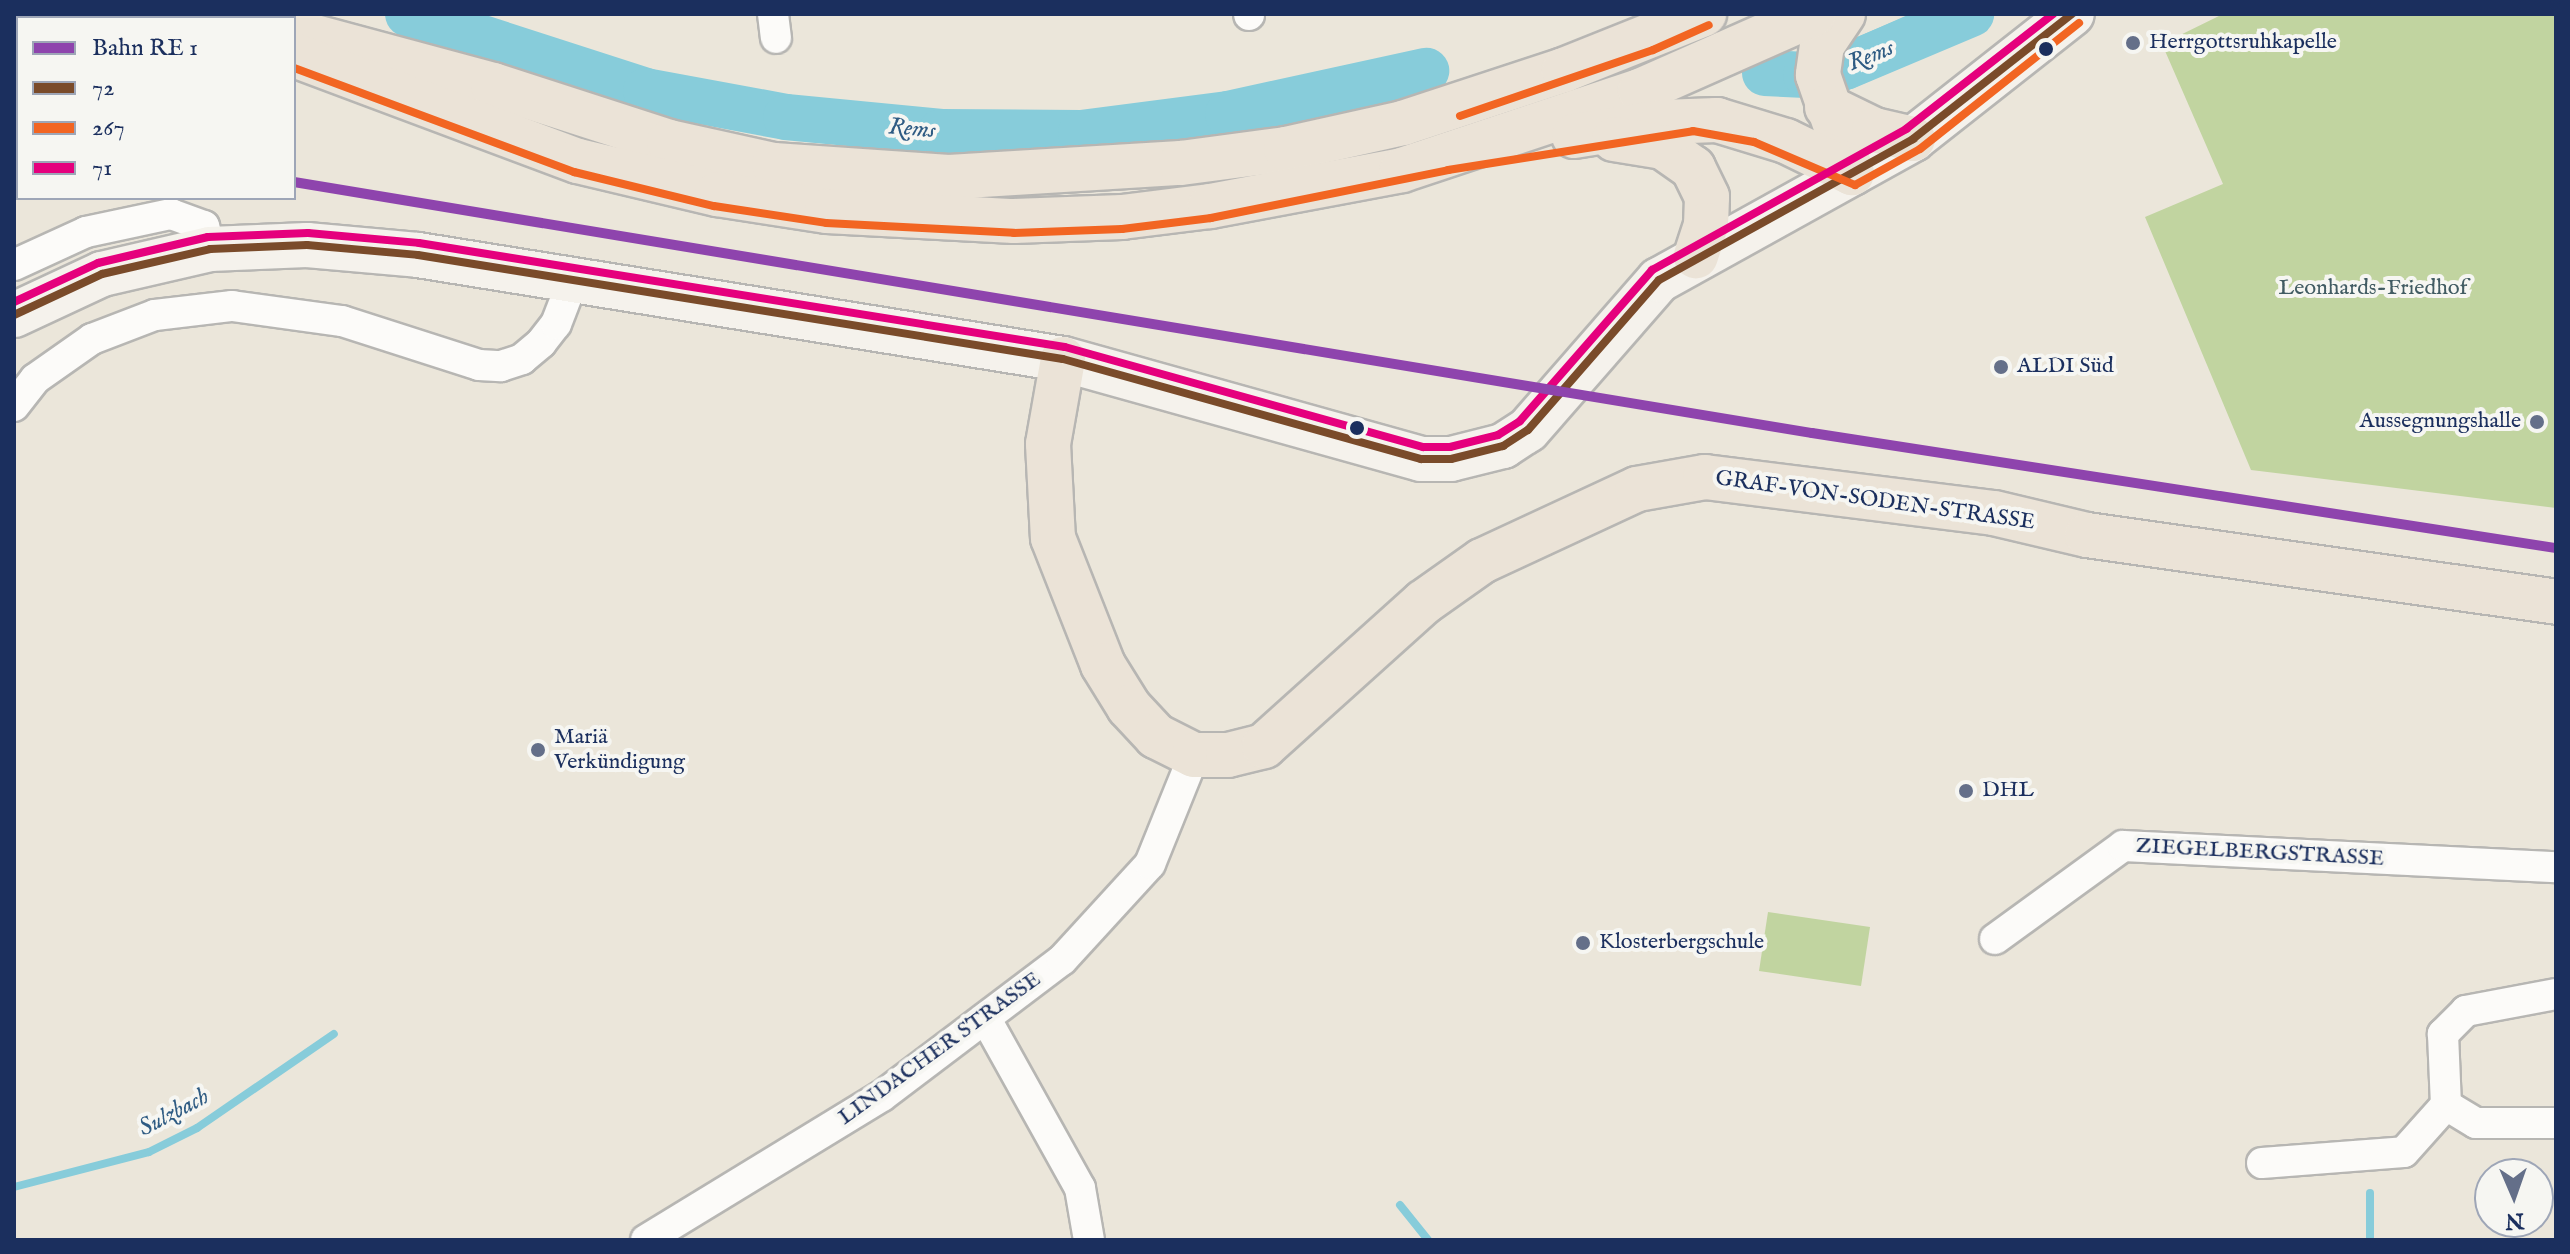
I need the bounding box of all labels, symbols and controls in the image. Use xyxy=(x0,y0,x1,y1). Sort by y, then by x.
legend xyxy=(16,16,296,200)
place label: Herrgottsruhkapelle xyxy=(2149,30,2337,56)
text: Bahn RE 1 xyxy=(92,33,198,64)
water label: Rems xyxy=(1844,34,1898,78)
marker: Herrgottsruhkapelle xyxy=(2124,34,2142,52)
unlabelled marker xyxy=(2038,41,2054,57)
text: 72 xyxy=(92,73,115,104)
text: 267 xyxy=(92,113,125,144)
water label: Rems xyxy=(887,113,937,145)
text: 71 xyxy=(92,153,112,184)
park label: Leonhards-Friedhof xyxy=(2278,276,2468,302)
place label: ALDI Süd xyxy=(2017,354,2114,380)
marker: ALDI Süd xyxy=(1992,358,2010,376)
place label: Aussegnungshalle xyxy=(2360,409,2521,435)
marker: Aussegnungshalle xyxy=(2528,413,2546,431)
unlabelled marker xyxy=(1349,420,1365,436)
street label: GRAF-VON-SODEN-STRASSE xyxy=(1714,466,2036,536)
place label: Mariä Verkündigung xyxy=(554,724,685,776)
marker: Mariä Verkündigung xyxy=(529,741,547,759)
place label: DHL xyxy=(1982,778,2034,804)
marker: DHL xyxy=(1957,782,1975,800)
street label: ZIEGELBERGSTRASSE xyxy=(2135,833,2385,873)
place label: Klosterbergschule xyxy=(1599,930,1764,956)
marker: Klosterbergschule xyxy=(1574,934,1592,952)
street label: LINDACHER STRASSE xyxy=(834,967,1046,1131)
water label: Sulzbach xyxy=(134,1083,214,1143)
north arrow xyxy=(2474,1158,2554,1238)
text: N xyxy=(2505,1206,2525,1234)

